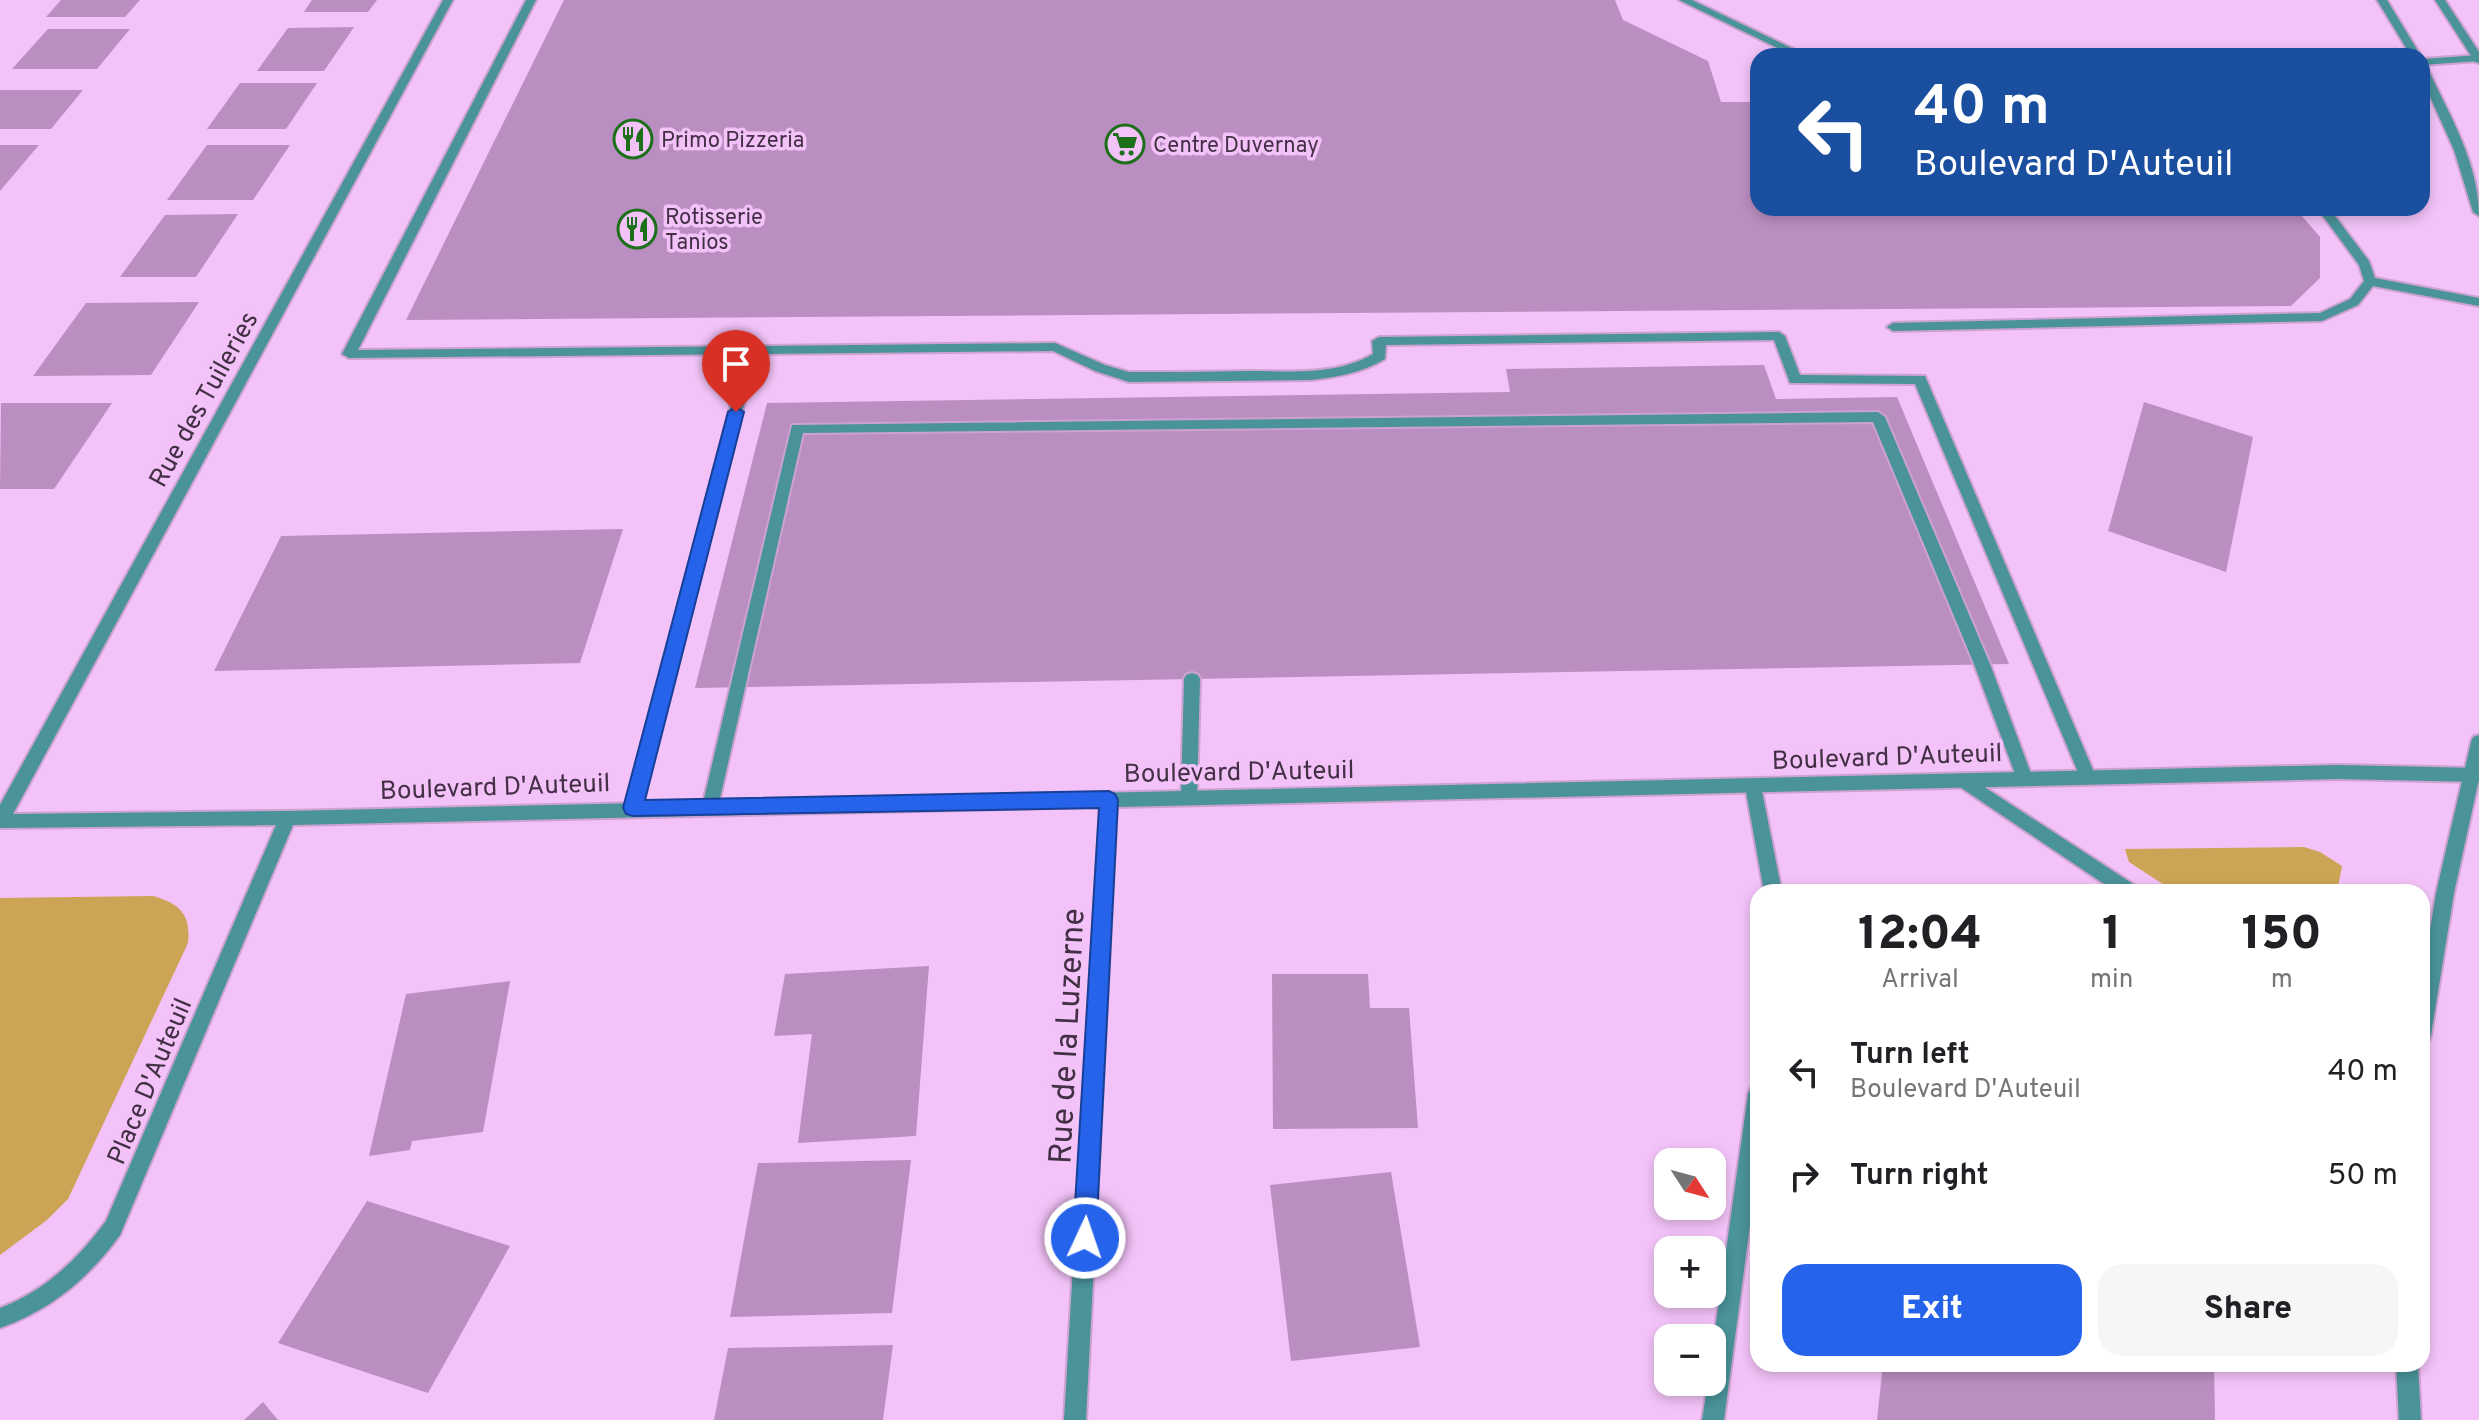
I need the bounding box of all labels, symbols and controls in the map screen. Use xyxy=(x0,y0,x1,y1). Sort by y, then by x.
text: 40 m xyxy=(1914,74,2050,144)
icon: left xyxy=(1782,80,1886,184)
restaurant icon: Primo Pizzeria xyxy=(612,118,654,160)
supermarket icon: Centre Duvernay xyxy=(1104,123,1146,165)
place label: Primo Pizzeria xyxy=(661,128,804,155)
place label: Centre Duvernay xyxy=(1153,133,1319,160)
text: Boulevard D'Auteuil xyxy=(1914,143,2234,189)
place label: Rotisserie Tanios xyxy=(665,205,763,257)
restaurant icon: Rotisserie Tanios xyxy=(616,208,658,250)
street label: Rue des Tuileries xyxy=(143,306,267,494)
pin xyxy=(702,330,770,412)
icon: arrive xyxy=(714,342,758,386)
street label: Boulevard D'Auteuil xyxy=(1771,738,2003,779)
street label: Boulevard D'Auteuil xyxy=(1123,755,1355,792)
street label: Boulevard D'Auteuil xyxy=(379,768,611,809)
text: 12:04 xyxy=(1858,906,1982,966)
text: 1 xyxy=(2102,906,2122,966)
text: 150 xyxy=(2241,906,2322,966)
street label: Rue de la Luzerne xyxy=(1042,907,1096,1165)
text: Arrival xyxy=(1881,964,1959,997)
text: min xyxy=(2090,964,2133,997)
text: m xyxy=(2271,964,2293,997)
street label: Place D'Auteuil xyxy=(101,994,201,1170)
text: Turn left xyxy=(1850,1037,1970,1074)
icon: left xyxy=(1782,1050,1826,1094)
text: 40 m xyxy=(2328,1054,2398,1091)
text: Boulevard D'Auteuil xyxy=(1850,1074,2081,1107)
north arrow xyxy=(1654,1148,1726,1220)
map controls xyxy=(1654,1148,1726,1396)
icon: right xyxy=(1782,1154,1826,1198)
text: Turn right xyxy=(1850,1158,1988,1195)
text: 50 m xyxy=(2328,1158,2398,1195)
position arrow xyxy=(1043,1196,1127,1280)
button: + xyxy=(1654,1236,1726,1308)
button: Exit xyxy=(1782,1264,2082,1356)
button: Share xyxy=(2098,1264,2398,1356)
button: − xyxy=(1654,1324,1726,1396)

